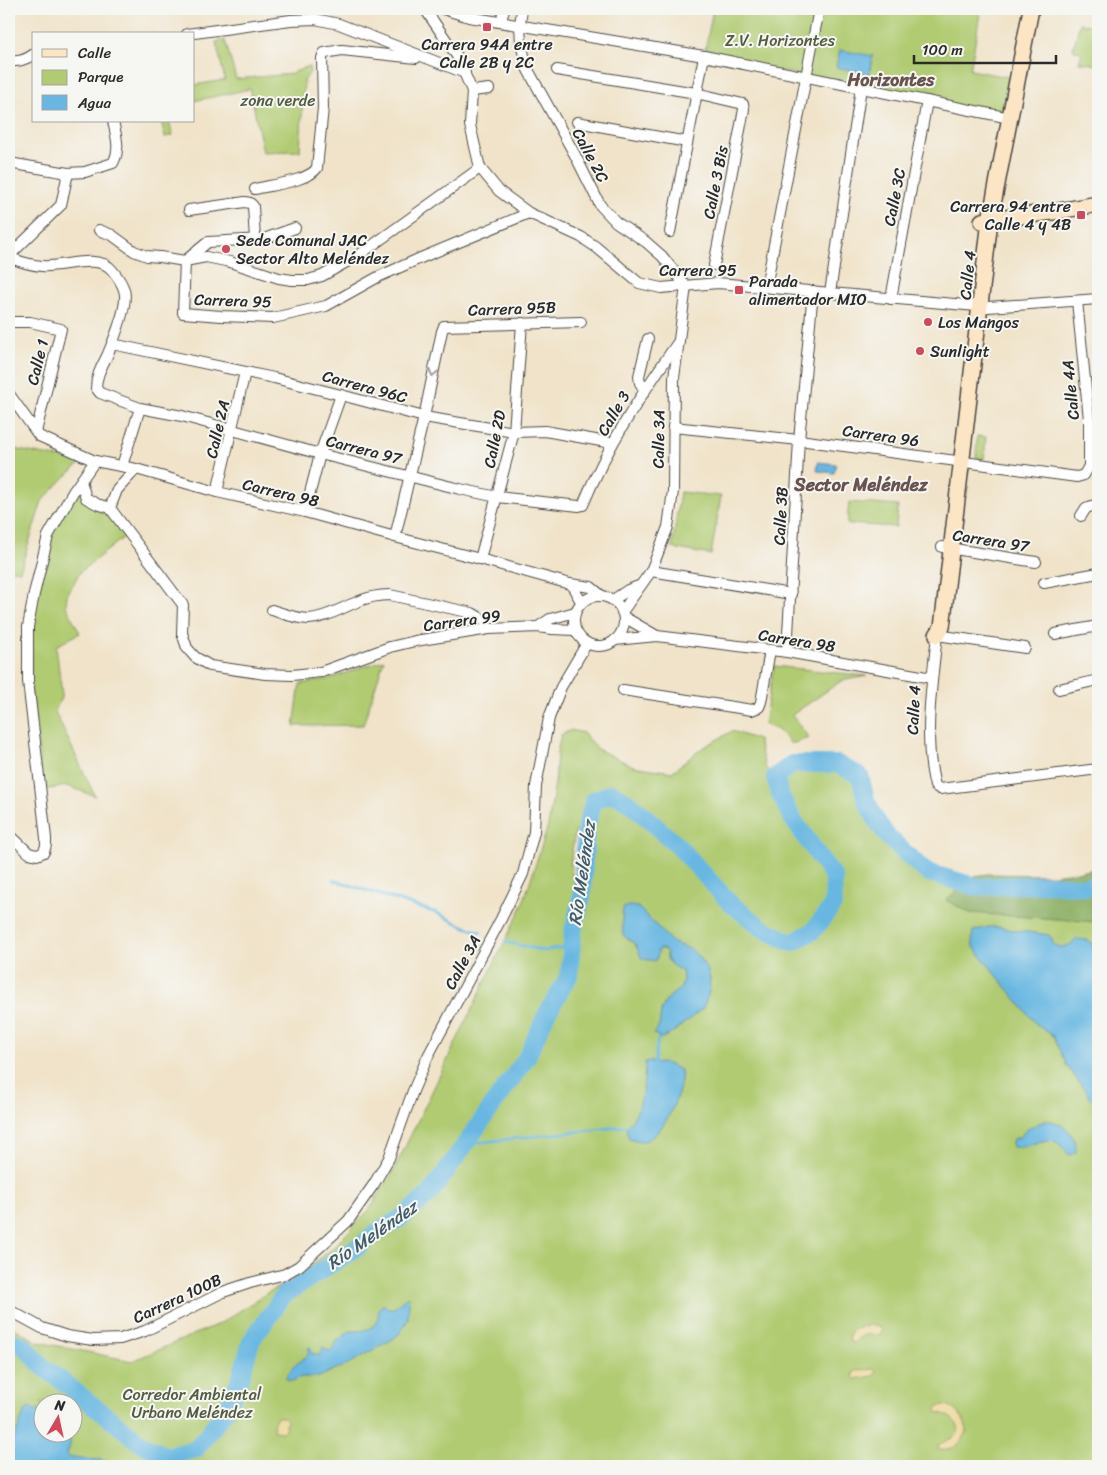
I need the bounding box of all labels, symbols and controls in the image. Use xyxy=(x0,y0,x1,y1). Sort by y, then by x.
marker: Carrera 94A entre Calle 2B y 2C xyxy=(481,21,493,33)
park label: Z.V. Horizontes xyxy=(725,26,836,55)
place label: Carrera 94A entre Calle 2B y 2C xyxy=(421,30,553,77)
legend xyxy=(32,32,195,122)
scale bar xyxy=(914,32,1057,64)
text: 100 m xyxy=(922,37,963,63)
text: Calle xyxy=(78,40,111,66)
text: Parque xyxy=(78,64,123,90)
district label: Horizontes xyxy=(847,64,935,96)
park label: zona verde xyxy=(240,86,315,115)
text: Agua xyxy=(77,90,111,116)
street label: Calle 2C xyxy=(564,122,617,188)
street label: Calle 3 Bis xyxy=(694,142,737,221)
street label: Calle 3C xyxy=(875,166,914,228)
place label: Carrera 94 entre Calle 4 y 4B xyxy=(950,192,1071,239)
marker: Carrera 94 entre Calle 4 y 4B xyxy=(1075,209,1087,221)
place label: Sede Comunal JAC Sector Alto Meléndez xyxy=(236,226,390,273)
marker: Sede Comunal JAC Sector Alto Meléndez xyxy=(220,243,232,255)
street label: Calle 4 xyxy=(950,249,985,301)
street label: Carrera 95 xyxy=(659,256,737,285)
place label: Parada alimentador MIO xyxy=(749,267,867,314)
marker: Parada alimentador MIO xyxy=(733,284,745,296)
street label: Carrera 95 xyxy=(194,285,273,316)
street label: Carrera 95B xyxy=(468,292,556,325)
place label: Los Mangos xyxy=(938,308,1019,337)
marker: Los Mangos xyxy=(922,316,934,328)
street label: Calle 1 xyxy=(18,336,57,388)
place label: Sunlight xyxy=(930,337,990,366)
marker: Sunlight xyxy=(914,345,926,357)
street label: Calle 4A xyxy=(1053,359,1088,421)
street label: Carrera 96C xyxy=(319,361,411,412)
one-way arrow xyxy=(429,369,439,378)
street label: Calle 3 xyxy=(589,385,638,441)
street label: Calle 2A xyxy=(197,397,238,461)
street label: Calle 2D xyxy=(475,407,514,470)
street label: Calle 3A xyxy=(643,409,674,469)
street label: Carrera 96 xyxy=(841,416,921,455)
street label: Carrera 97 xyxy=(323,426,406,473)
district label: Sector Meléndez xyxy=(793,469,929,501)
street label: Carrera 98 xyxy=(240,470,322,515)
street label: Calle 3B xyxy=(764,486,797,546)
street label: Carrera 97 xyxy=(951,520,1032,561)
street label: Carrera 99 xyxy=(422,601,503,640)
street label: Carrera 98 xyxy=(756,620,838,661)
street label: Calle 4 xyxy=(898,685,929,736)
water label: Río Meléndez xyxy=(559,816,606,927)
street label: Calle 3A xyxy=(436,929,489,995)
water label: Río Meléndez xyxy=(320,1190,426,1278)
street label: Carrera 100B xyxy=(128,1265,227,1332)
park label: Corredor Ambiental Urbano Meléndez xyxy=(123,1380,262,1427)
north arrow xyxy=(32,1392,82,1442)
text: N xyxy=(52,1392,67,1419)

